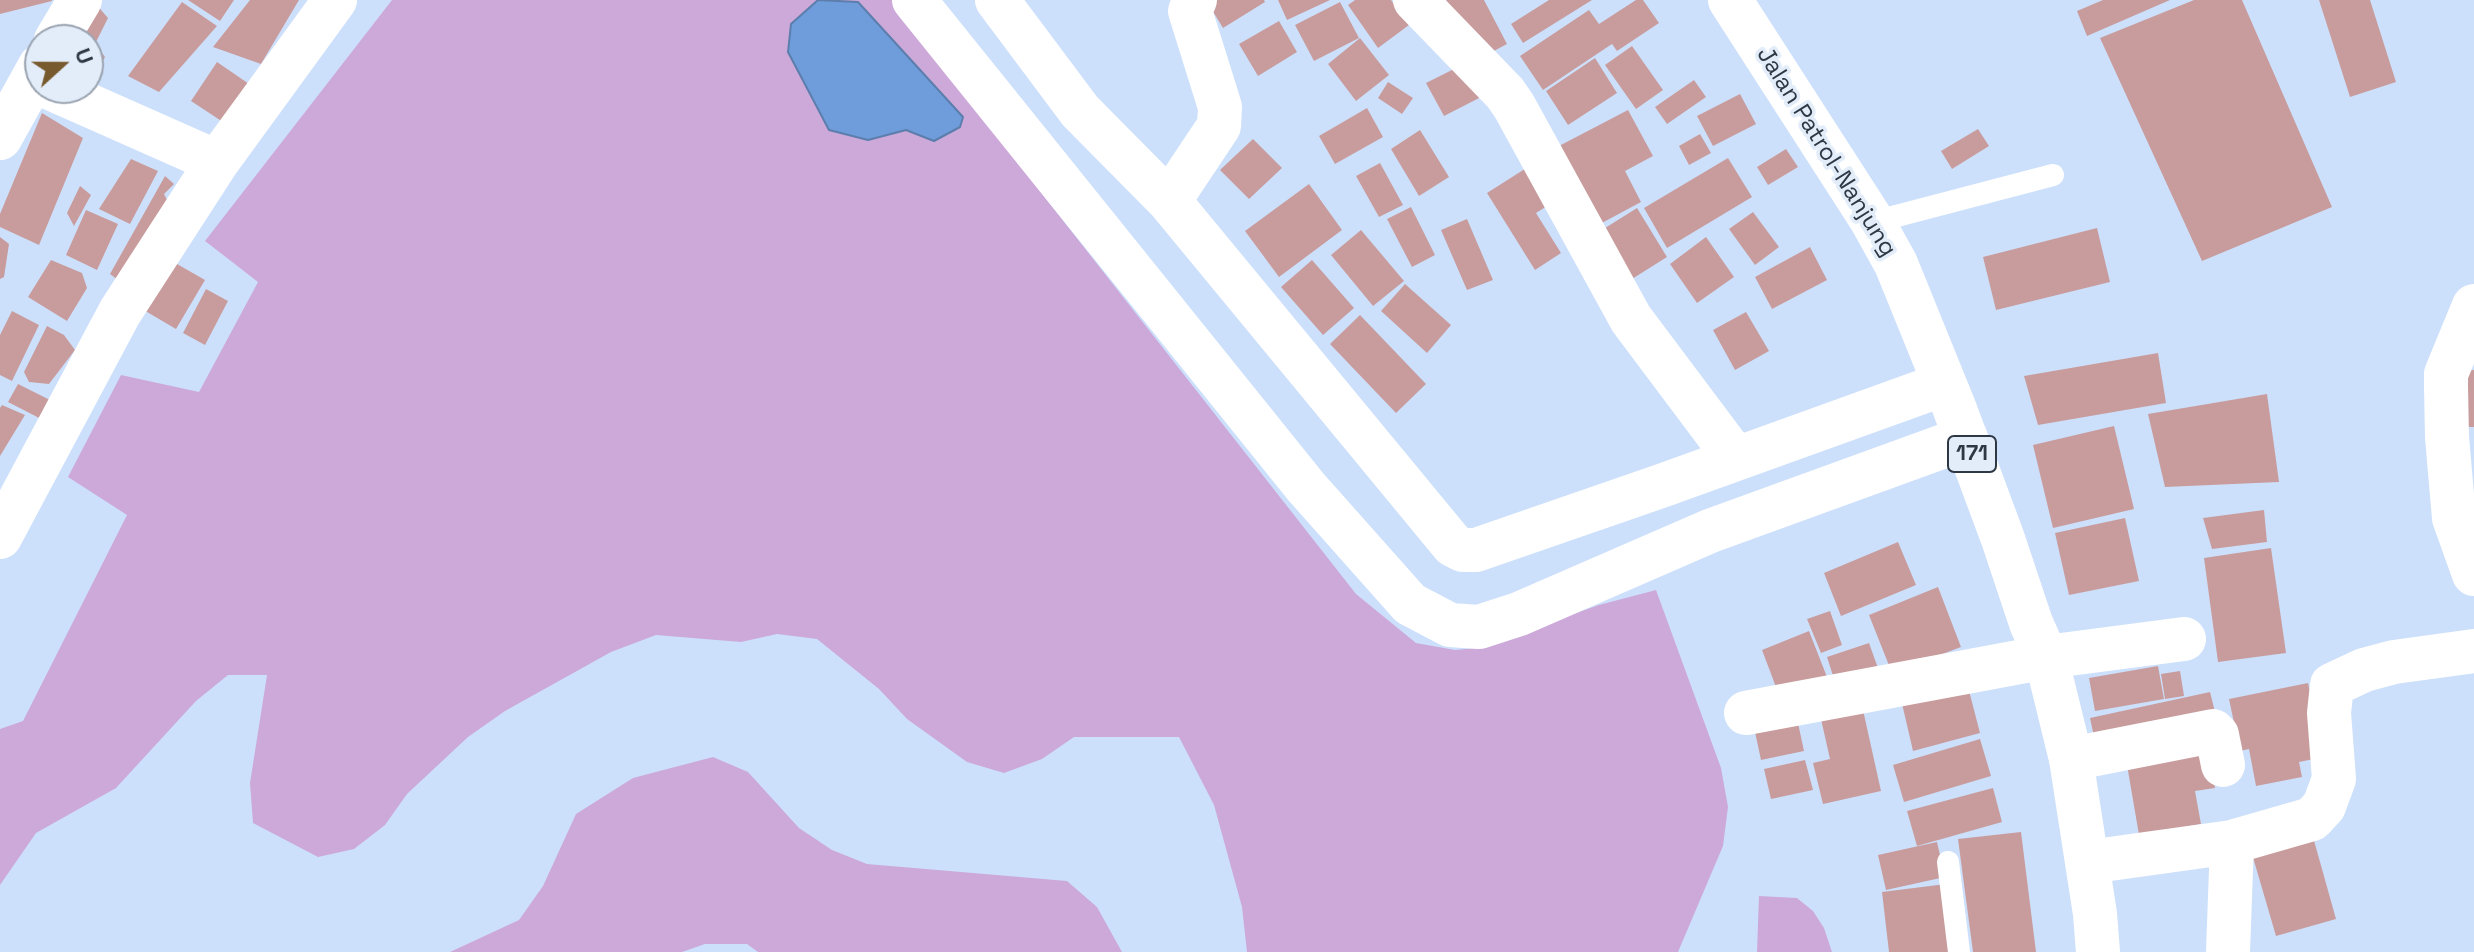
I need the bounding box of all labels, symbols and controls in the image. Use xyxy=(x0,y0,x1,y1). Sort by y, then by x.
north arrow xyxy=(24,24,104,104)
street label: Jalan Patrol-Nanjung xyxy=(1750,42,1902,262)
text: U xyxy=(69,44,100,68)
road number: 171 xyxy=(1948,436,1996,472)

